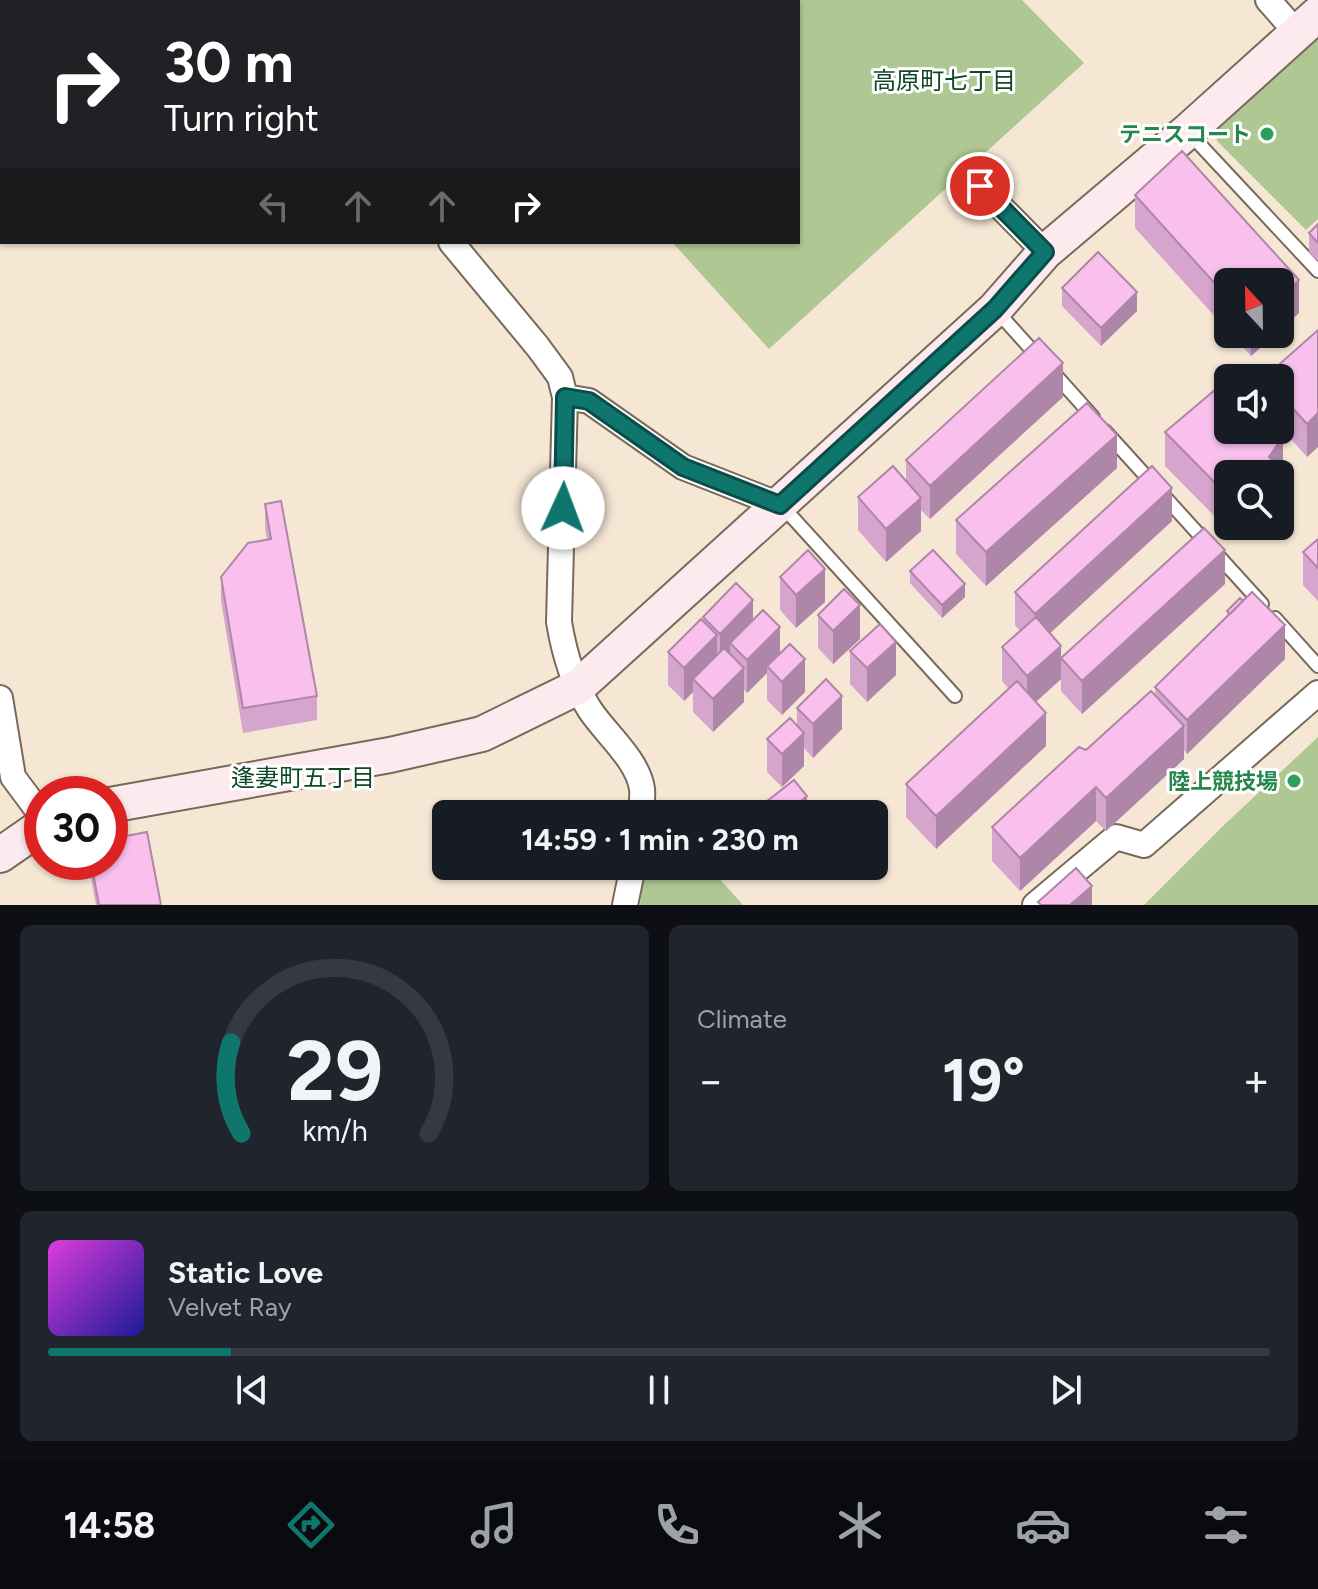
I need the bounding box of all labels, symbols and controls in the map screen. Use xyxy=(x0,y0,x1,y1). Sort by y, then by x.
text: 30 m xyxy=(164,29,294,96)
icon: right xyxy=(32,32,136,136)
district label: 高原町七丁目 xyxy=(872,66,1016,95)
text: Turn right xyxy=(164,97,319,140)
place label: テニスコート xyxy=(1119,121,1251,148)
marker: テニスコート xyxy=(1258,125,1276,143)
pin xyxy=(946,152,1014,220)
icon: arrive xyxy=(958,164,1002,208)
icon: left xyxy=(252,184,296,228)
icon: ahead xyxy=(336,184,380,228)
icon: ahead xyxy=(420,184,464,228)
icon: right xyxy=(504,184,548,228)
north arrow xyxy=(1214,268,1294,348)
map controls xyxy=(1214,268,1294,540)
button: sound xyxy=(1214,364,1294,444)
button: search xyxy=(1214,460,1294,540)
position arrow xyxy=(521,466,605,550)
district label: 逢妻町五丁目 xyxy=(231,763,375,792)
place label: 陸上競技場 xyxy=(1168,768,1278,795)
marker: 陸上競技場 xyxy=(1285,772,1303,790)
speed limit sign: 30 xyxy=(24,776,128,880)
text: 14:59 · 1 min · 230 m xyxy=(521,821,799,858)
text: Climate xyxy=(697,1003,787,1035)
text: 29 xyxy=(286,1021,383,1121)
text: 19° xyxy=(942,1044,1025,1116)
text: − xyxy=(697,1054,724,1107)
text: + xyxy=(1243,1054,1270,1107)
text: km/h xyxy=(302,1114,367,1148)
text: Static Love xyxy=(168,1254,323,1291)
text: Velvet Ray xyxy=(168,1291,292,1323)
icon: previous xyxy=(230,1368,274,1412)
icon: pause xyxy=(637,1368,681,1412)
icon: next xyxy=(1044,1368,1088,1412)
icon: directions xyxy=(283,1497,339,1553)
icon: music xyxy=(466,1497,522,1553)
icon: phone xyxy=(649,1497,705,1553)
icon: climate xyxy=(832,1497,888,1553)
icon: car xyxy=(1015,1497,1071,1553)
icon: filters xyxy=(1198,1497,1254,1553)
text: 14:58 xyxy=(64,1504,155,1547)

